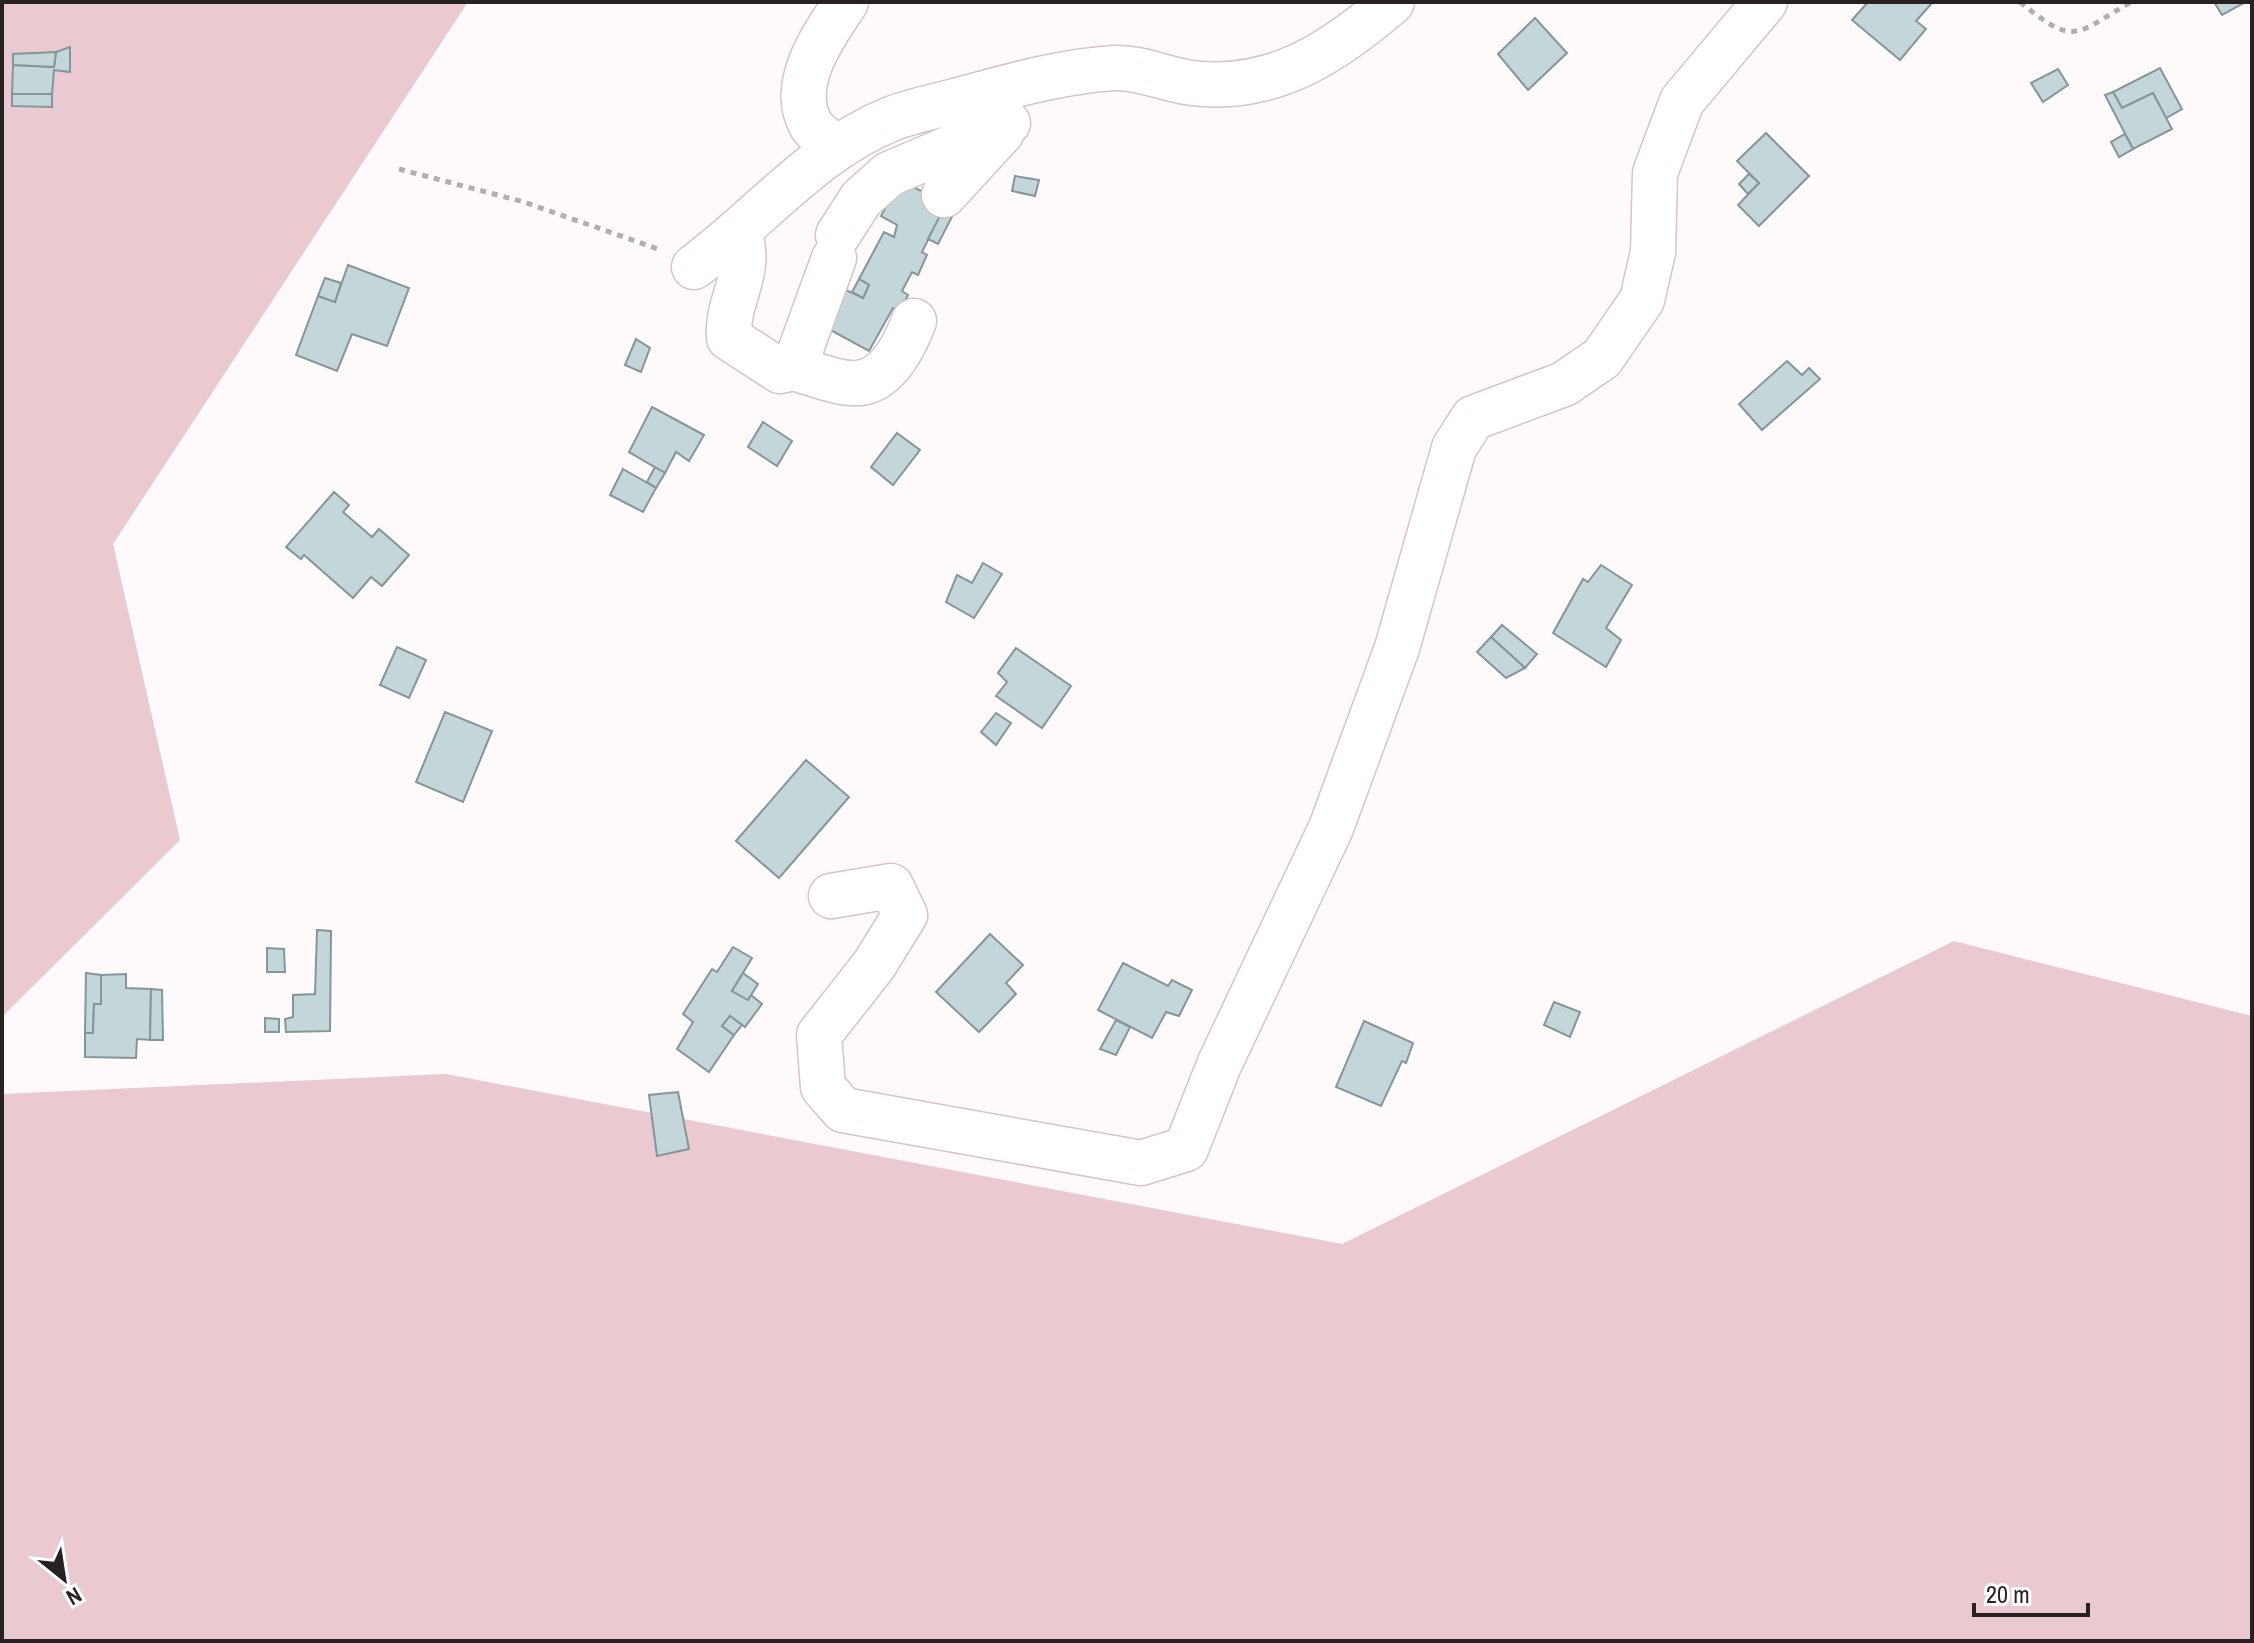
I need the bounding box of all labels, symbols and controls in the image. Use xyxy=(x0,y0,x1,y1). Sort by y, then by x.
north arrow xyxy=(24,1539,104,1619)
scale bar xyxy=(1974,1567,2088,1617)
text: 20 m xyxy=(1986,1578,2030,1610)
text: N xyxy=(61,1580,87,1613)

